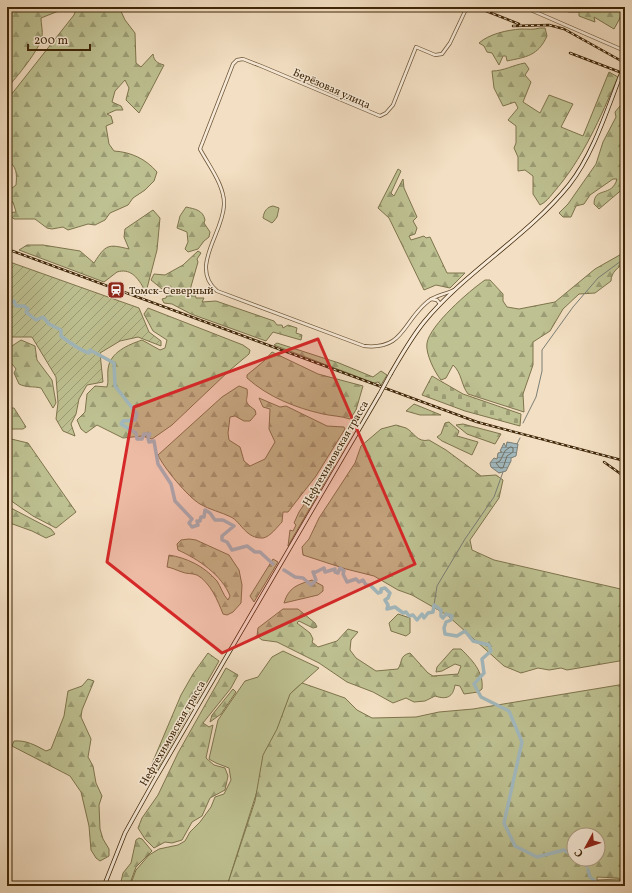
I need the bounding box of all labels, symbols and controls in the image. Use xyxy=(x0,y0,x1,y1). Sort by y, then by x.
scale bar xyxy=(28,26,90,52)
text: 200 m xyxy=(34,33,68,49)
street label: Берёзовая улица xyxy=(290,66,373,113)
station icon: Томск-Северный xyxy=(106,280,126,300)
place label: Томск-Северный xyxy=(129,284,214,299)
street label: Нефтехимовская трасса xyxy=(300,398,373,509)
street label: Нефтехимовская трасса xyxy=(137,678,210,789)
north arrow xyxy=(566,827,606,867)
text: С xyxy=(571,845,588,860)

